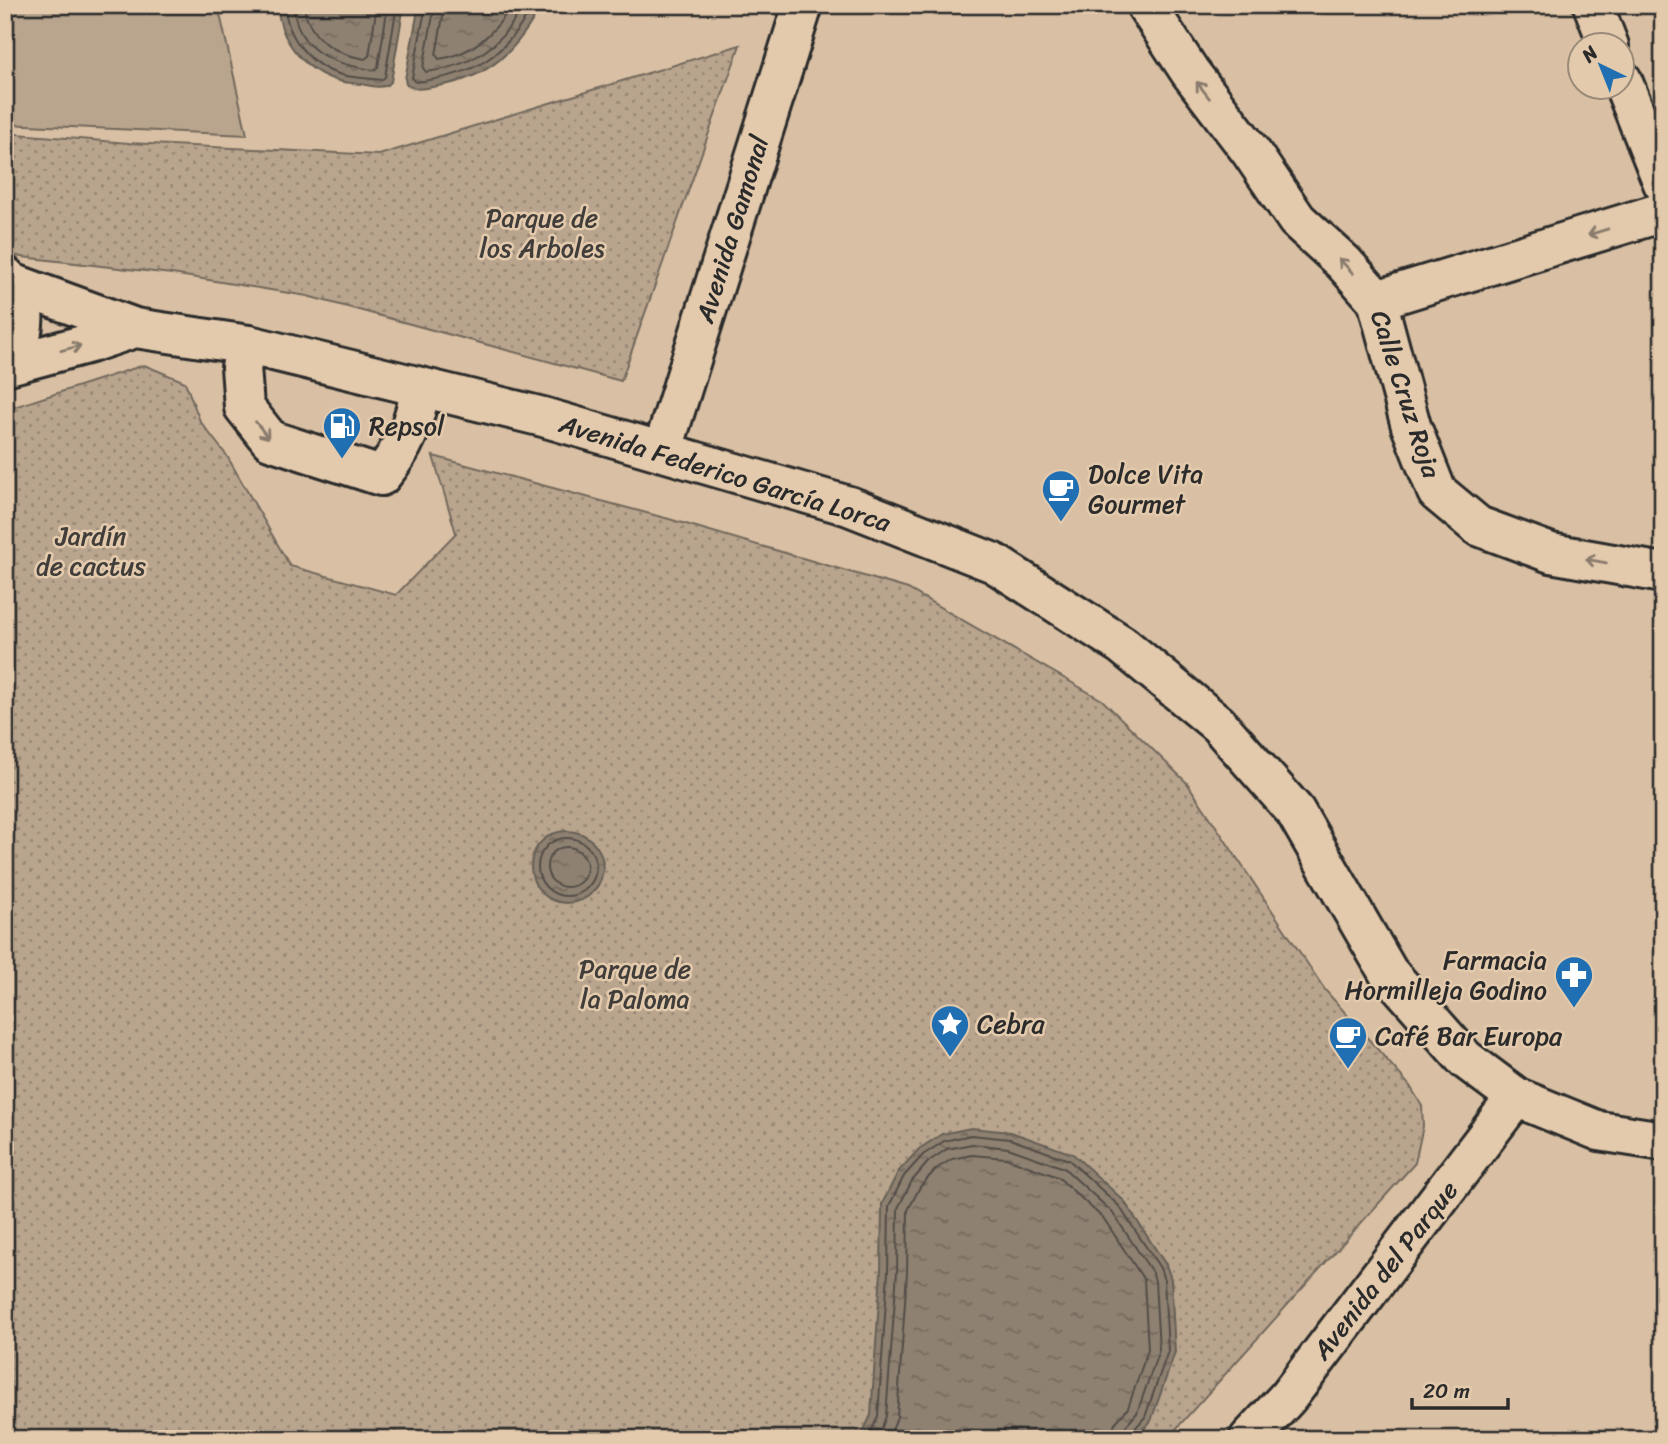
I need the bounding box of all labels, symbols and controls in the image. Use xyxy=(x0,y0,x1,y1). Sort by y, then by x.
north arrow xyxy=(1566,32,1636,102)
text: N xyxy=(1573,37,1606,71)
one-way arrow xyxy=(1196,82,1211,100)
street label: Avenida Gamonal xyxy=(681,129,783,330)
park label: Parque de los Arboles xyxy=(479,195,605,271)
one-way arrow xyxy=(1587,227,1609,240)
one-way arrow xyxy=(1338,258,1355,275)
street label: Calle Cruz Roja xyxy=(1357,304,1455,485)
one-way arrow xyxy=(59,341,81,354)
street label: Avenida Federico García Lorca xyxy=(553,400,897,546)
place label: Repsol xyxy=(369,403,445,449)
fuel station icon: Repsol xyxy=(321,405,363,460)
one-way arrow xyxy=(254,420,269,438)
place label: Dolce Vita Gourmet xyxy=(1088,451,1203,527)
cafe icon: Dolce Vita Gourmet xyxy=(1040,468,1082,523)
park label: Jardín de cactus xyxy=(36,513,146,589)
one-way arrow xyxy=(1585,554,1607,567)
place label: Farmacia Hormilleja Godino xyxy=(1344,937,1547,1013)
park label: Parque de la Paloma xyxy=(579,946,691,1022)
pharmacy icon: Farmacia Hormilleja Godino xyxy=(1553,954,1595,1009)
place label: Cebra xyxy=(977,1001,1046,1047)
place icon: Cebra xyxy=(929,1003,971,1058)
place label: Café Bar Europa xyxy=(1375,1013,1563,1059)
cafe icon: Café Bar Europa xyxy=(1327,1015,1369,1070)
street label: Avenida del Parque xyxy=(1299,1170,1470,1371)
scale bar xyxy=(1412,1367,1509,1411)
text: 20 m xyxy=(1423,1372,1470,1410)

